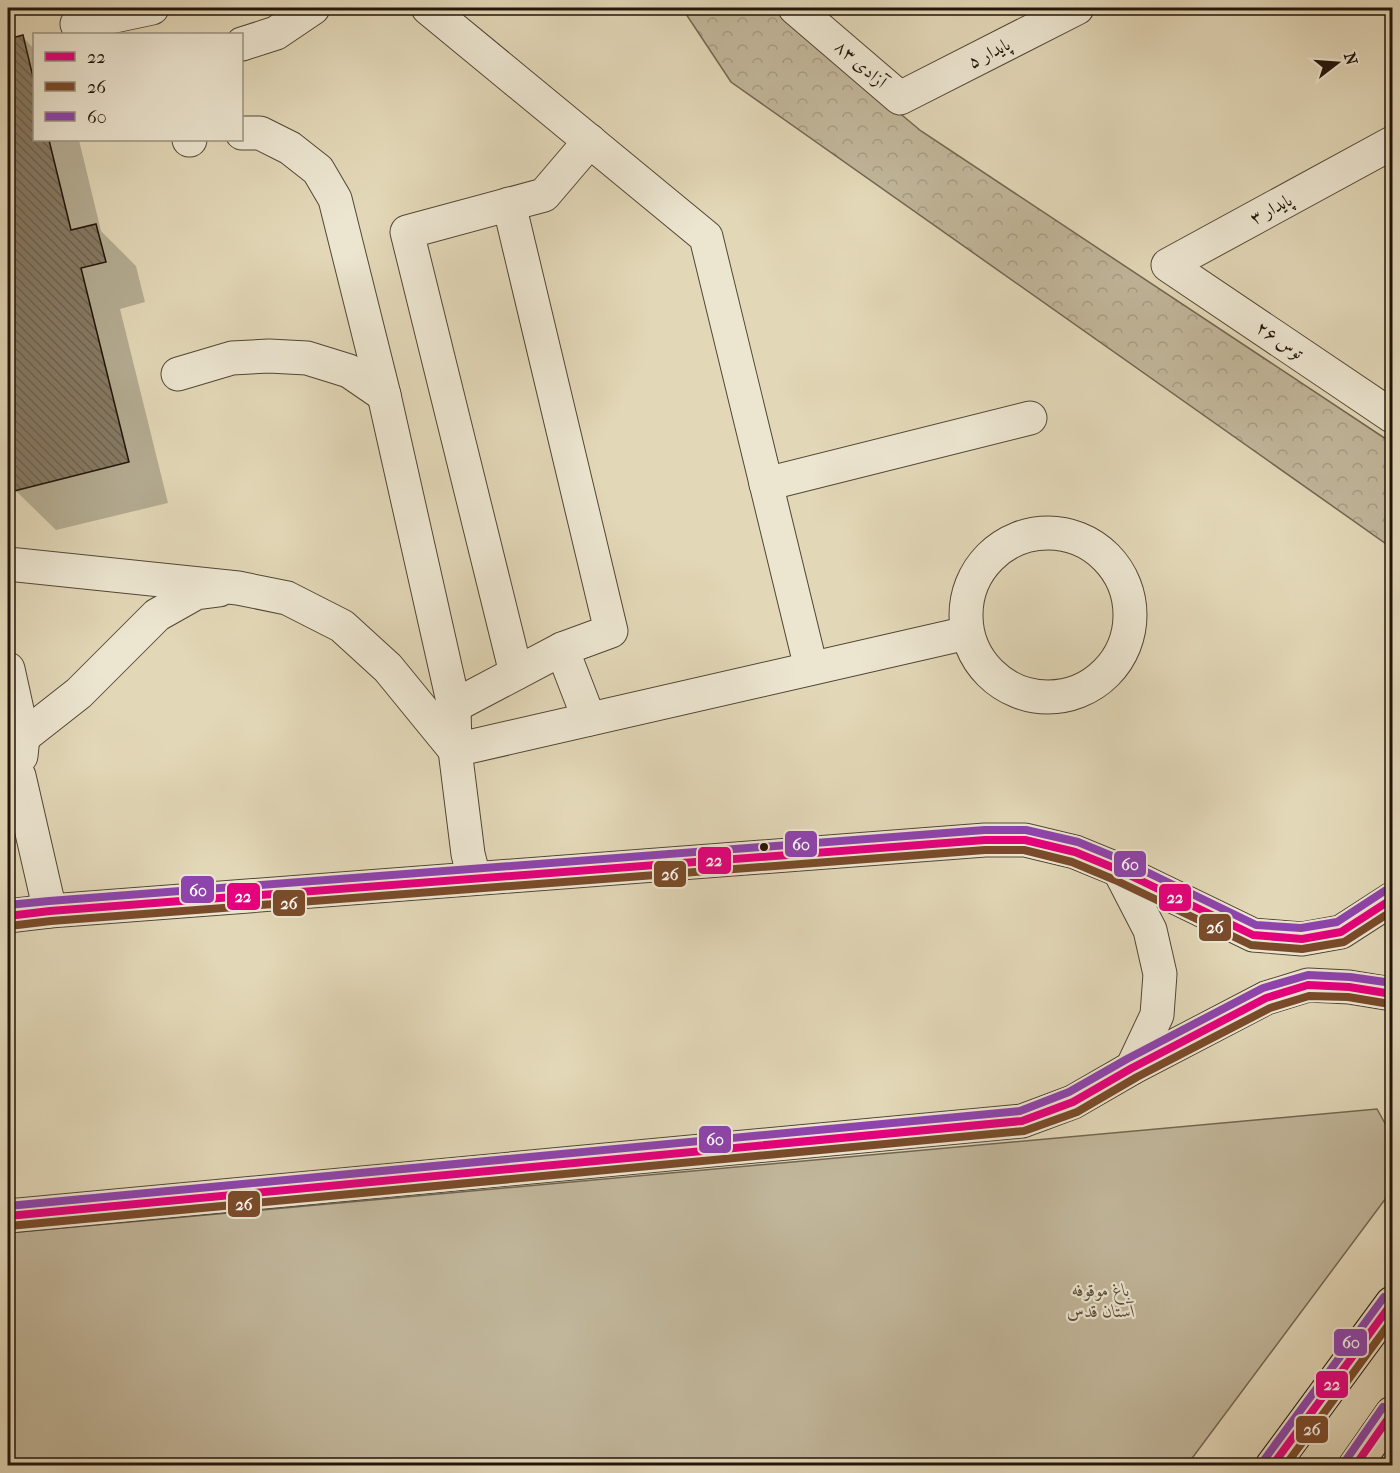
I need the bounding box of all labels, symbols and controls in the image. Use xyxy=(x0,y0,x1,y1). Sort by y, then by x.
legend xyxy=(33,33,243,141)
street label: پایدار ۵ xyxy=(965,33,1016,75)
north arrow xyxy=(1307,33,1367,93)
street label: آزادی ۸۳ xyxy=(830,36,892,94)
text: 22 xyxy=(87,47,106,68)
text: N xyxy=(1340,50,1362,68)
text: 26 xyxy=(87,77,106,98)
text: 60 xyxy=(87,107,107,128)
street label: پایدار ۳ xyxy=(1247,189,1298,231)
street label: توس ۲۶ xyxy=(1252,317,1308,364)
line badge: 60 xyxy=(784,830,818,858)
text: 60 xyxy=(792,835,810,854)
unlabelled marker xyxy=(758,841,770,853)
line badge: 22 xyxy=(697,846,732,875)
line badge: 60 xyxy=(1113,850,1147,878)
text: 22 xyxy=(706,851,722,870)
text: 60 xyxy=(1121,855,1139,874)
line badge: 26 xyxy=(653,860,687,888)
text: 26 xyxy=(662,865,679,884)
line badge: 60 xyxy=(180,875,215,904)
text: 60 xyxy=(189,881,207,900)
line badge: 22 xyxy=(226,882,261,911)
line badge: 22 xyxy=(1158,883,1192,912)
text: 22 xyxy=(235,887,251,906)
text: 22 xyxy=(1167,888,1183,907)
line badge: 26 xyxy=(272,889,306,917)
text: 26 xyxy=(281,894,298,913)
line badge: 26 xyxy=(1198,913,1232,942)
text: 26 xyxy=(1207,918,1224,937)
line badge: 60 xyxy=(698,1125,732,1154)
text: 60 xyxy=(706,1130,724,1149)
line badge: 26 xyxy=(227,1190,261,1218)
text: 26 xyxy=(236,1195,253,1214)
park label: باغ موقوفه آستان قدس xyxy=(1067,1280,1135,1322)
line badge: 60 xyxy=(1333,1328,1368,1357)
text: 60 xyxy=(1342,1333,1360,1352)
line badge: 22 xyxy=(1315,1370,1349,1399)
text: 22 xyxy=(1324,1375,1340,1394)
line badge: 26 xyxy=(1295,1415,1329,1444)
text: 26 xyxy=(1304,1420,1321,1439)

